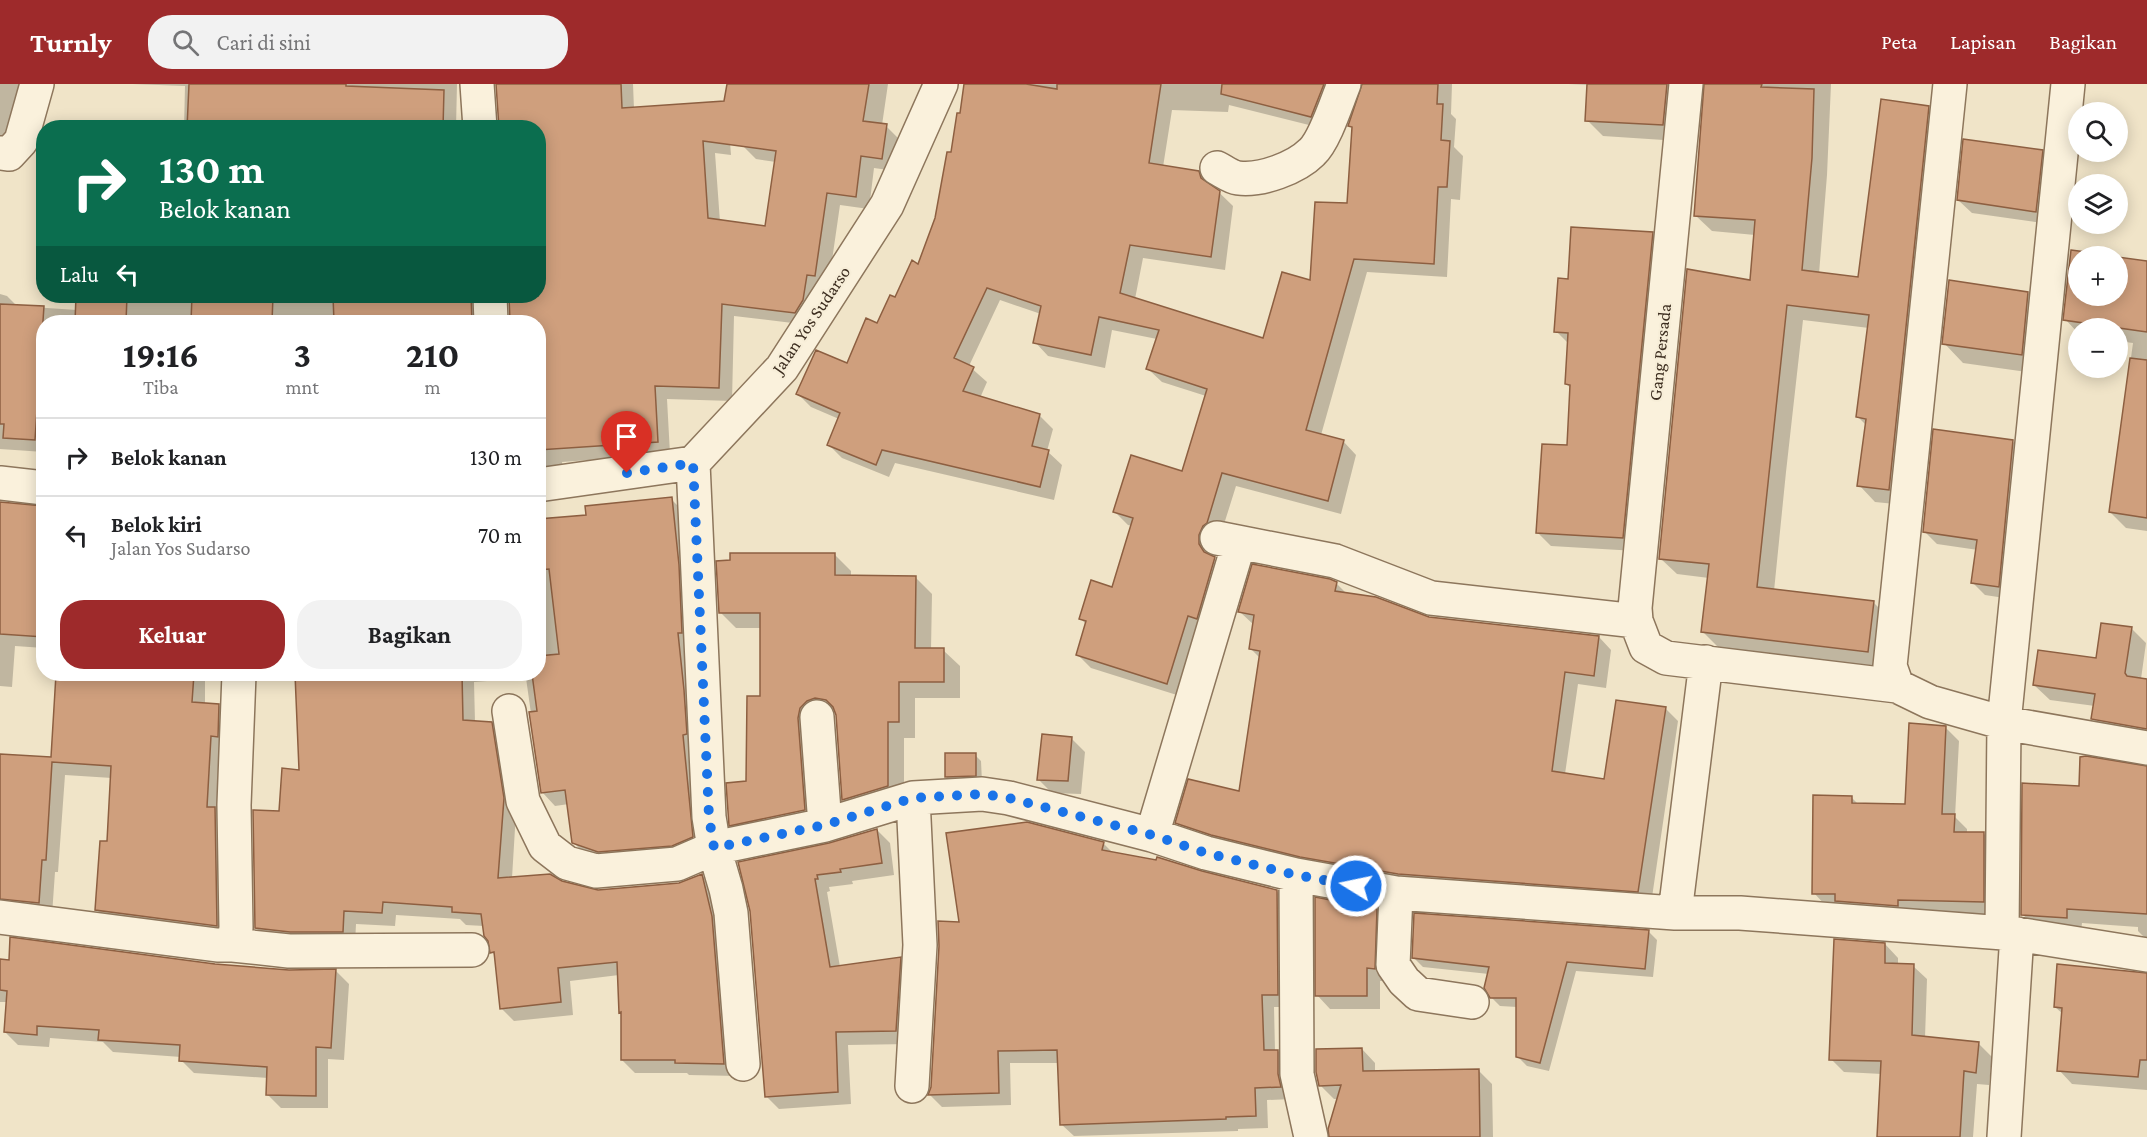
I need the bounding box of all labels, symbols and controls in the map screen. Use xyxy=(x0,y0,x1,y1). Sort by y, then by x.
search box xyxy=(148,15,568,69)
icon: search xyxy=(169,26,202,59)
text: Turnly xyxy=(30,27,112,58)
text: Cari di sini xyxy=(217,30,311,55)
text: Peta xyxy=(1881,30,1917,54)
text: Lapisan xyxy=(1950,30,2016,54)
text: Bagikan xyxy=(2049,30,2117,54)
map controls xyxy=(2068,102,2128,378)
button: search xyxy=(2068,102,2128,162)
icon: right xyxy=(60,144,138,222)
text: 130 m xyxy=(159,145,264,192)
button: layers xyxy=(2068,174,2128,234)
text: Belok kanan xyxy=(159,194,291,224)
button: + xyxy=(2068,246,2128,306)
icon: left xyxy=(111,258,144,291)
text: Lalu xyxy=(60,262,99,287)
street label: Jalan Yos Sudarso xyxy=(767,262,854,379)
street label: Gang Persada xyxy=(1645,302,1675,402)
button: − xyxy=(2068,318,2128,378)
text: 19:16 xyxy=(123,335,199,375)
text: 3 xyxy=(293,335,311,375)
text: 210 xyxy=(406,335,459,375)
text: Tiba xyxy=(143,376,179,398)
text: mnt xyxy=(286,376,319,398)
text: m xyxy=(424,376,441,398)
pin xyxy=(601,411,652,473)
icon: arrive xyxy=(610,420,643,453)
icon: right xyxy=(60,441,93,474)
text: Belok kanan xyxy=(111,445,227,470)
text: 130 m xyxy=(470,445,522,470)
text: Belok kiri xyxy=(111,512,202,537)
icon: left xyxy=(60,519,93,552)
text: 70 m xyxy=(478,523,522,548)
text: Jalan Yos Sudarso xyxy=(111,537,250,559)
button: Keluar xyxy=(60,600,285,669)
button: Bagikan xyxy=(297,600,522,669)
position arrow xyxy=(1324,854,1388,918)

